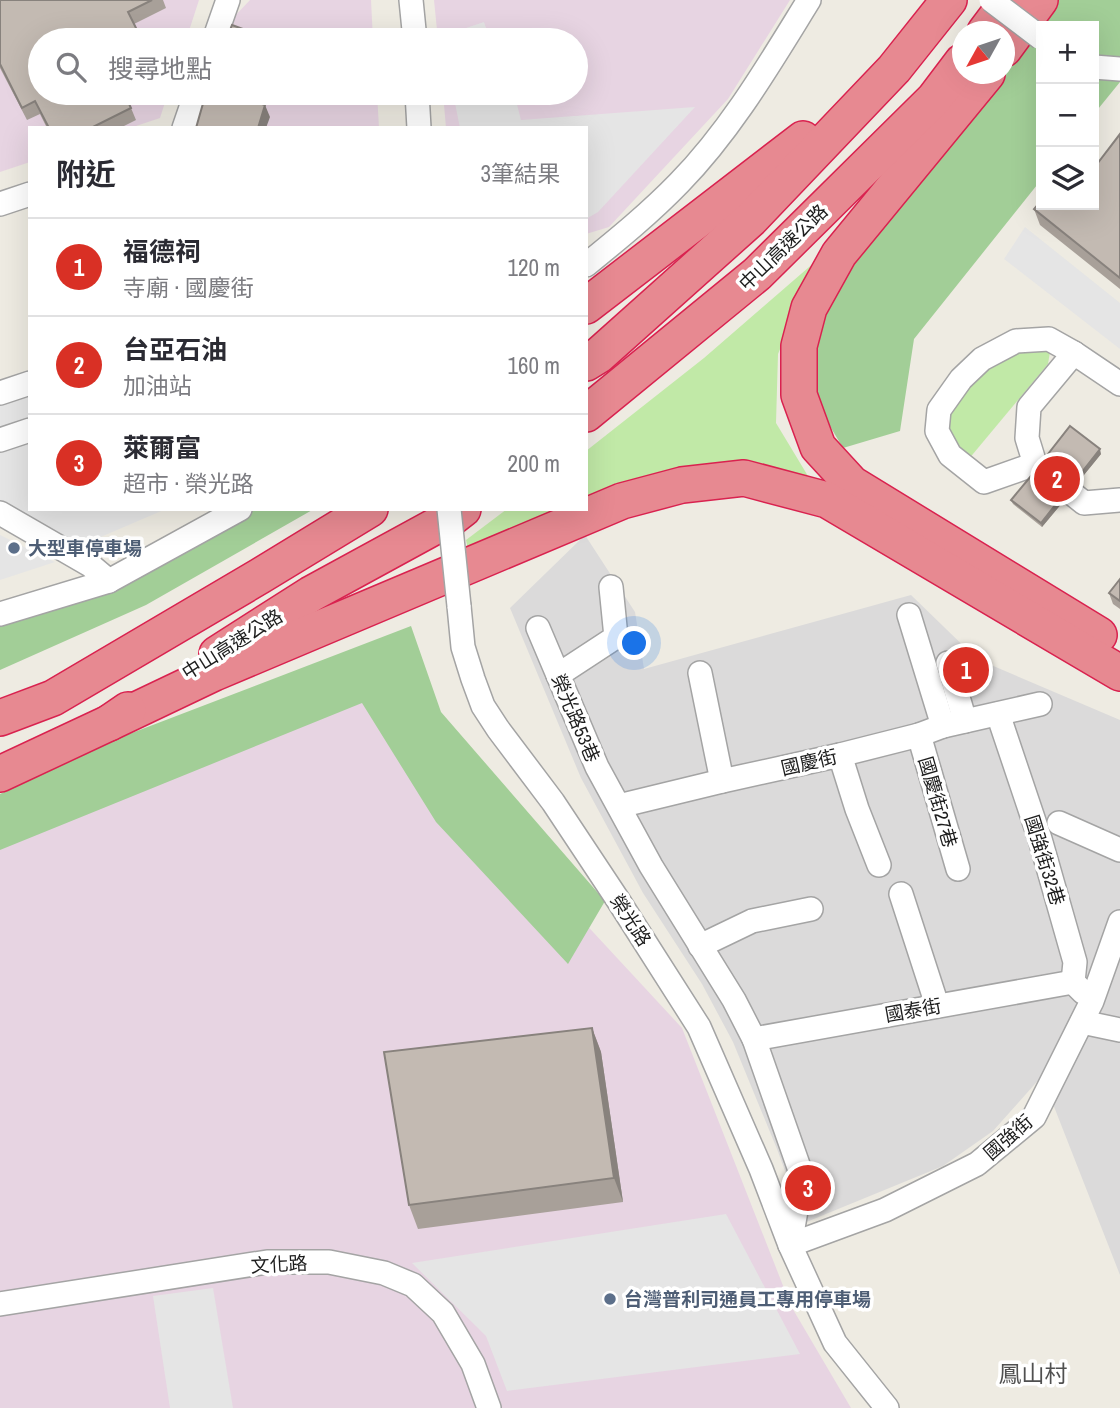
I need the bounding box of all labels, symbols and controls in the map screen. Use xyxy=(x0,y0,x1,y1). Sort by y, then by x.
north arrow xyxy=(952,21,1015,84)
map controls xyxy=(1036,21,1099,210)
button: + xyxy=(1036,21,1099,84)
search box xyxy=(28,28,588,105)
icon: search xyxy=(52,48,90,86)
text: 搜尋地點 xyxy=(108,51,212,86)
button: − xyxy=(1036,84,1099,147)
button: layers xyxy=(1036,147,1099,210)
text: 附近 xyxy=(56,154,116,194)
text: 3筆結果 xyxy=(481,158,560,189)
street label: 中山高速公路 xyxy=(733,198,833,296)
text: 福德祠 xyxy=(123,234,201,269)
text: 1 xyxy=(74,252,84,283)
text: 120 m xyxy=(508,252,560,283)
text: 寺廟 · 國慶街 xyxy=(123,272,254,303)
text: 台亞石油 xyxy=(123,332,227,367)
text: 2 xyxy=(74,350,84,381)
text: 160 m xyxy=(508,350,560,381)
text: 加油站 xyxy=(123,370,192,401)
text: 萊爾富 xyxy=(123,430,201,465)
text: 3 xyxy=(74,448,84,479)
text: 200 m xyxy=(508,448,560,479)
pin: 2 xyxy=(1034,453,1080,505)
text: 超市 · 榮光路 xyxy=(123,468,254,499)
place label: 大型車停車場 xyxy=(28,535,142,561)
marker: 大型車停車場 xyxy=(6,540,22,556)
street label: 中山高速公路 xyxy=(177,603,287,685)
your location xyxy=(617,626,651,660)
pin: 1 xyxy=(943,644,989,696)
street label: 榮光路53巷 xyxy=(546,670,606,766)
street label: 國慶街 xyxy=(778,743,840,781)
street label: 國慶街27巷 xyxy=(913,754,963,850)
street label: 國強街32巷 xyxy=(1019,812,1071,908)
street label: 榮光路 xyxy=(605,889,657,951)
street label: 國泰街 xyxy=(883,992,943,1028)
street label: 國強街 xyxy=(978,1108,1038,1166)
pin: 3 xyxy=(785,1162,831,1214)
street label: 文化路 xyxy=(250,1250,308,1278)
place label: 台灣普利司通員工專用停車場 xyxy=(624,1286,871,1312)
marker: 台灣普利司通員工專用停車場 xyxy=(602,1291,618,1307)
district label: 鳳山村 xyxy=(999,1358,1068,1389)

